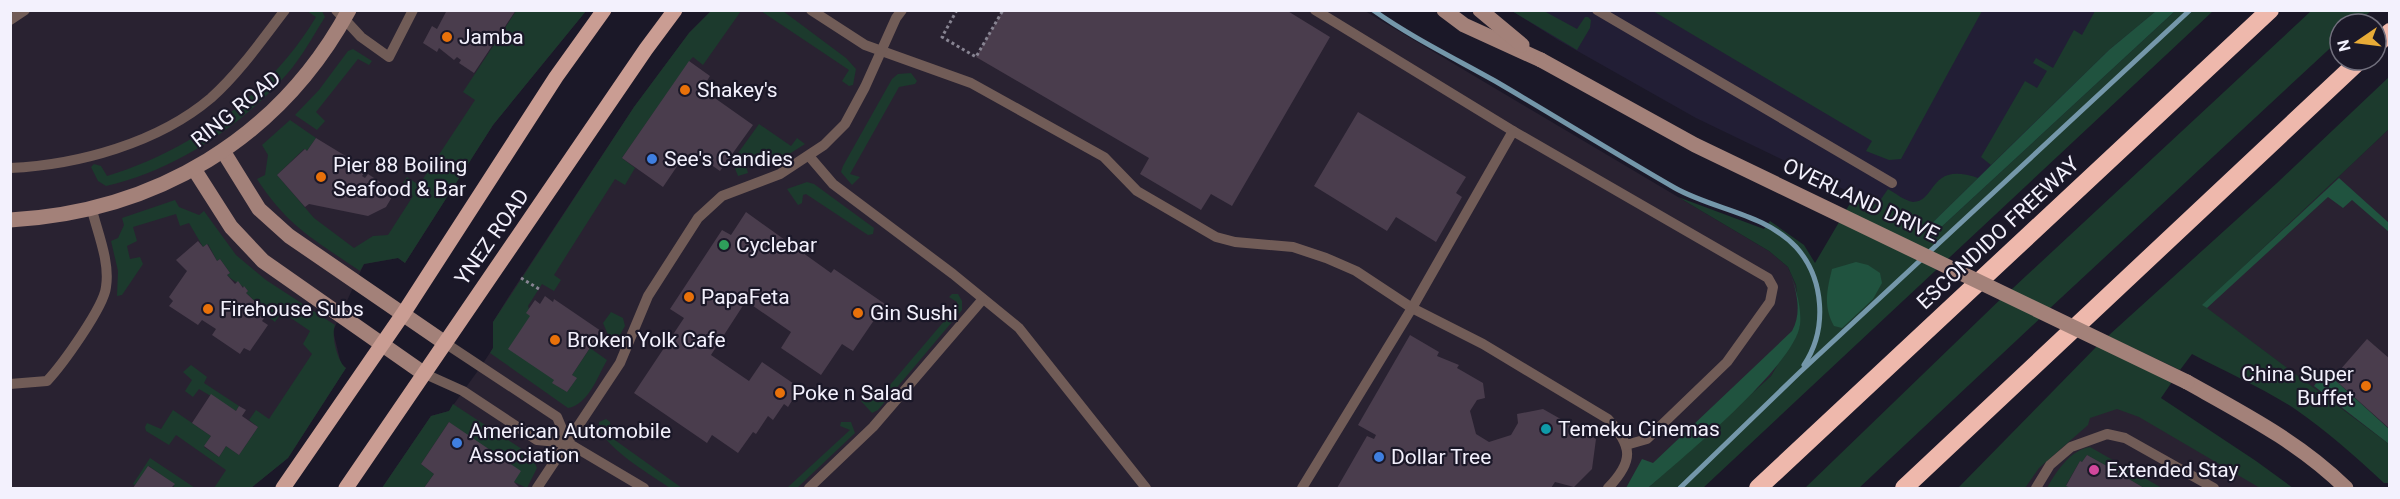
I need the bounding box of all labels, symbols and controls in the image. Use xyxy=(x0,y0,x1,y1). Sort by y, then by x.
north arrow xyxy=(2328,12,2388,72)
place label: Jamba xyxy=(459,25,524,49)
marker: Jamba xyxy=(440,30,454,44)
text: N xyxy=(2333,38,2355,53)
street label: RING ROAD xyxy=(187,66,285,152)
place label: Shakey's xyxy=(697,78,778,102)
marker: Shakey's xyxy=(678,83,692,97)
place label: See's Candies xyxy=(664,147,793,171)
marker: See's Candies xyxy=(645,152,659,166)
street label: ESCONDIDO FREEWAY xyxy=(1912,152,2084,314)
place label: Pier 88 Boiling Seafood & Bar xyxy=(333,153,467,201)
street label: OVERLAND DRIVE xyxy=(1779,153,1943,247)
marker: Pier 88 Boiling Seafood & Bar xyxy=(314,170,328,184)
street label: YNEZ ROAD xyxy=(450,184,534,290)
place label: Cyclebar xyxy=(736,233,817,257)
marker: Cyclebar xyxy=(717,238,731,252)
place label: PapaFeta xyxy=(701,285,790,309)
marker: PapaFeta xyxy=(682,290,696,304)
place label: Firehouse Subs xyxy=(220,297,364,321)
place label: Gin Sushi xyxy=(870,301,958,325)
marker: Firehouse Subs xyxy=(201,302,215,316)
marker: Gin Sushi xyxy=(851,306,865,320)
place label: Broken Yolk Cafe xyxy=(567,328,726,352)
marker: Broken Yolk Cafe xyxy=(548,333,562,347)
place label: China Super Buffet xyxy=(2241,362,2354,410)
marker: China Super Buffet xyxy=(2359,379,2373,393)
place label: Poke n Salad xyxy=(792,381,913,405)
marker: Poke n Salad xyxy=(773,386,787,400)
place label: Temeku Cinemas xyxy=(1558,417,1720,441)
place label: American Automobile Association xyxy=(469,419,671,467)
marker: Temeku Cinemas xyxy=(1539,422,1553,436)
marker: American Automobile Association xyxy=(450,436,464,450)
place label: Dollar Tree xyxy=(1391,445,1491,469)
marker: Dollar Tree xyxy=(1372,450,1386,464)
place label: Extended Stay xyxy=(2106,458,2239,482)
marker: Extended Stay xyxy=(2087,463,2101,477)

